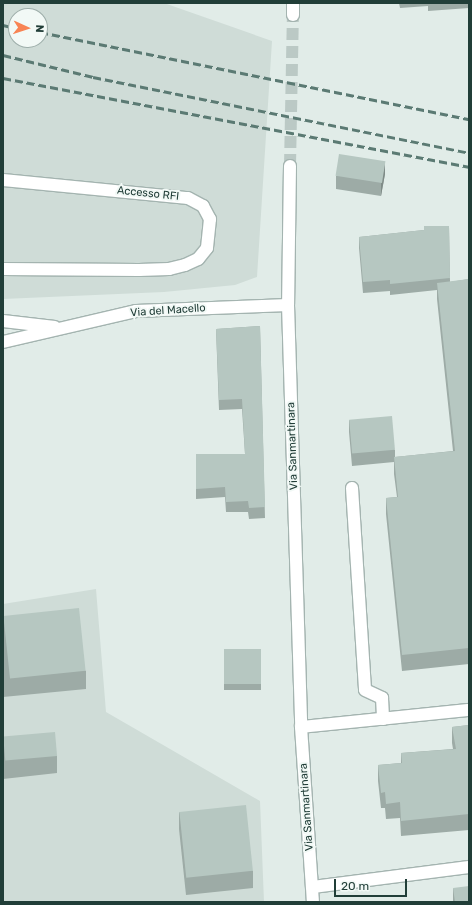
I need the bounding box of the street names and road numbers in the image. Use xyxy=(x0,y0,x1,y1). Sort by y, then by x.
street label: Accesso RFI xyxy=(116,184,180,204)
street label: Via del Macello xyxy=(130,302,206,320)
street label: Via Sanmartinara xyxy=(285,402,301,490)
street label: Via Sanmartinara xyxy=(297,763,317,851)

